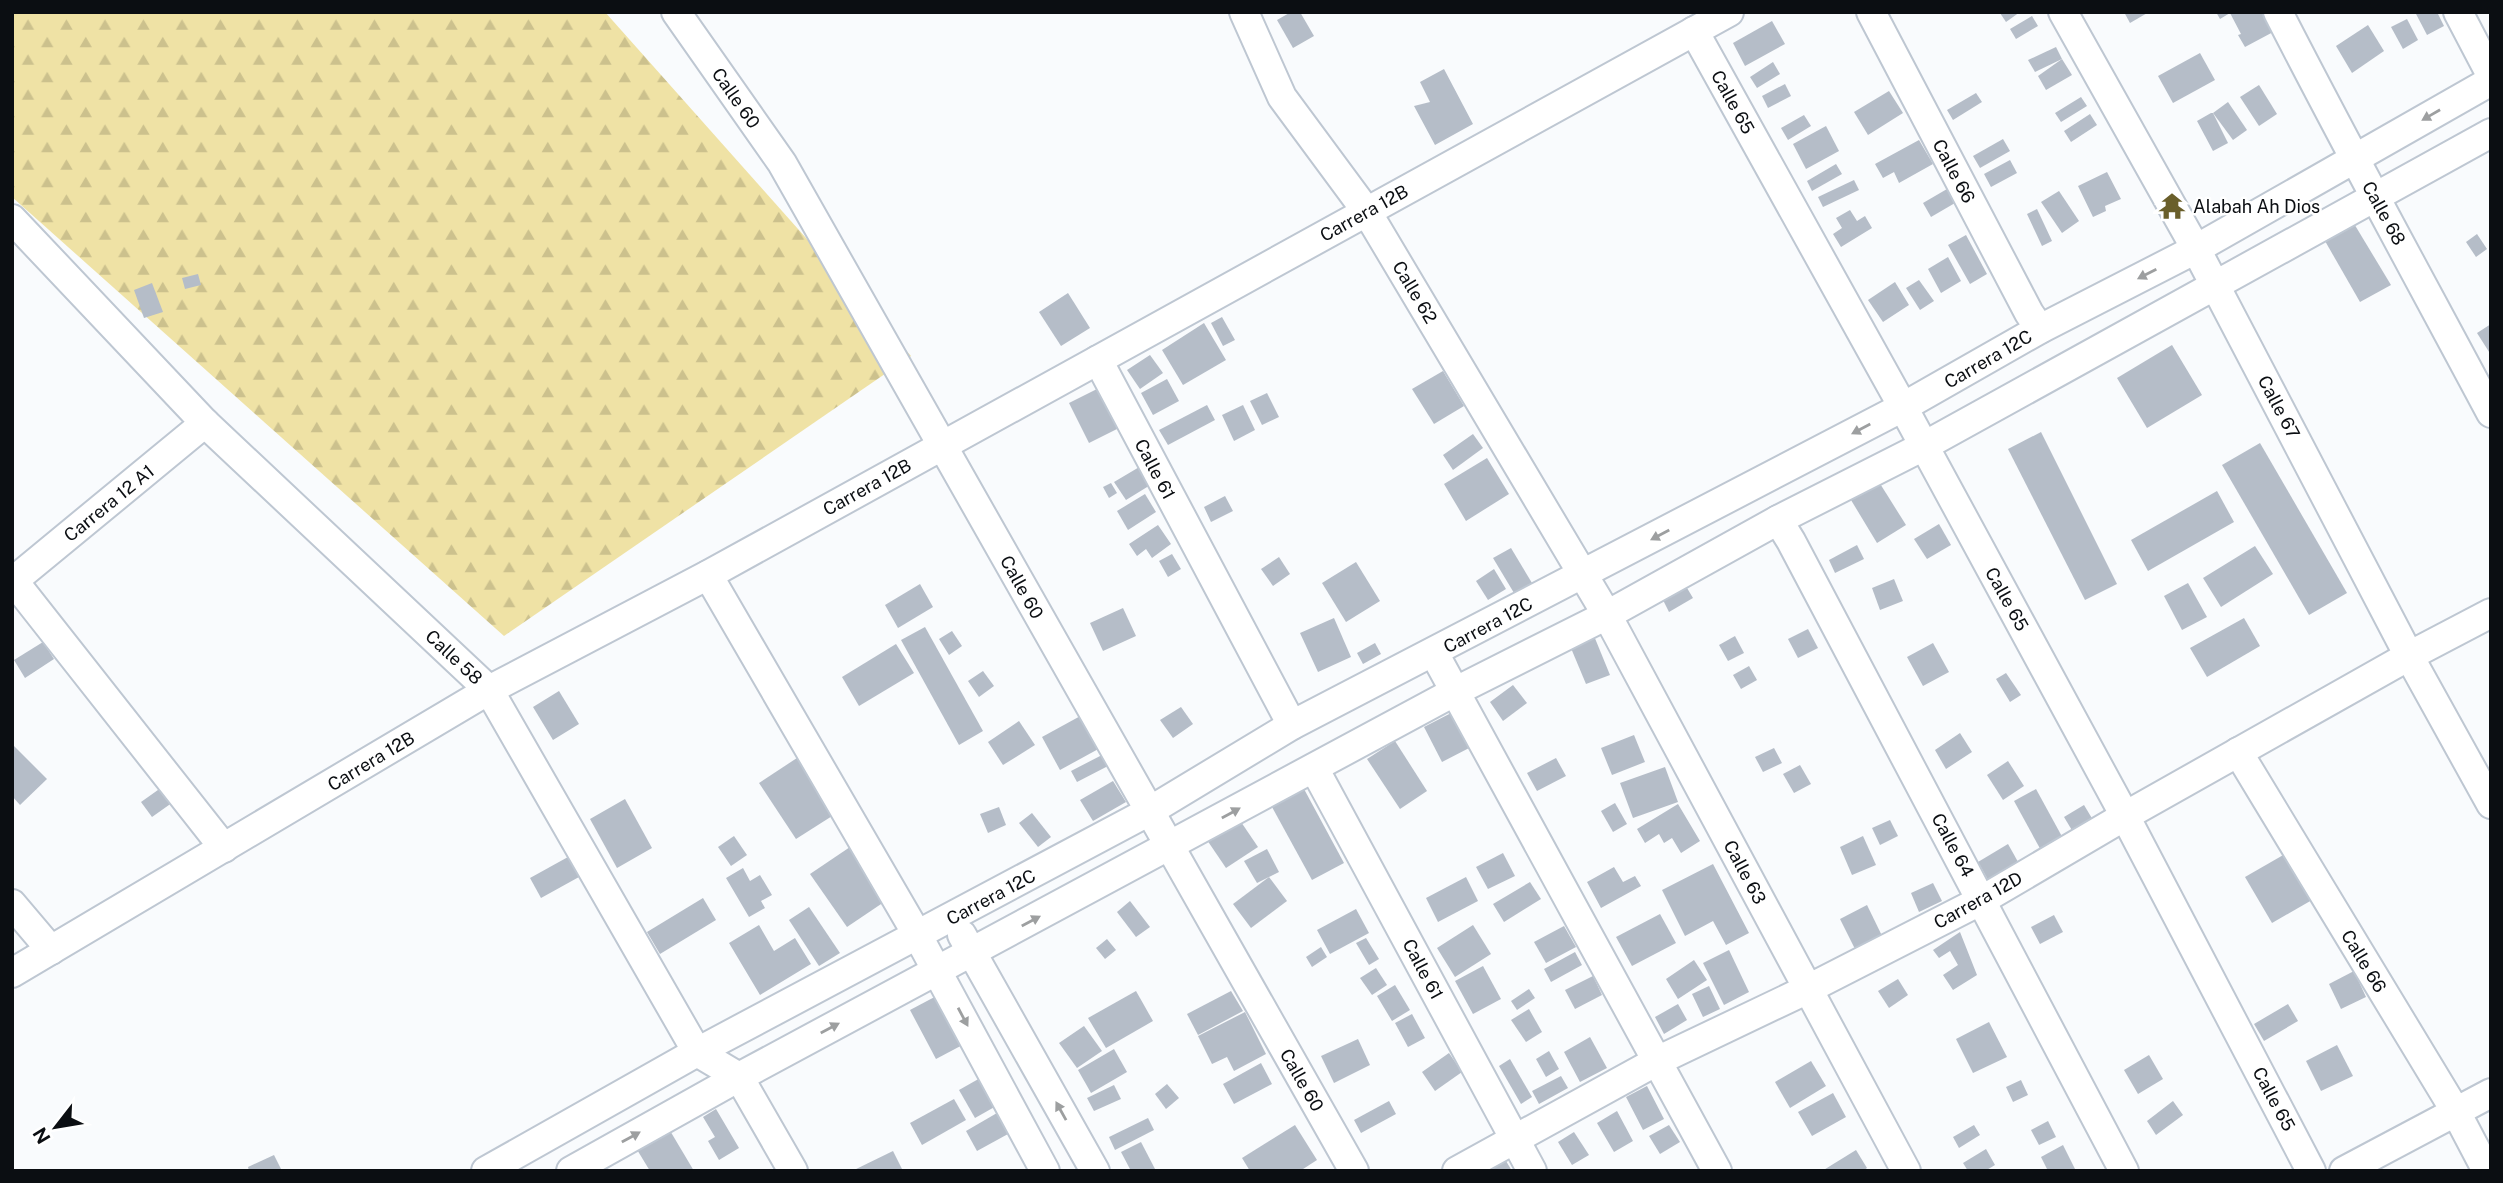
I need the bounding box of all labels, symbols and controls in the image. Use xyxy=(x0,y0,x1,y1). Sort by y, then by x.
street label: Calle 60 xyxy=(708,64,764,132)
street label: Calle 65 xyxy=(1707,66,1759,138)
one-way arrow xyxy=(2422,109,2441,121)
street label: Calle 66 xyxy=(1928,136,1980,206)
street label: Calle 68 xyxy=(2358,177,2410,249)
street label: Carrera 12B xyxy=(1316,180,1412,246)
temple icon: Alabah Ah Dios xyxy=(2157,191,2187,221)
place label: Alabah Ah Dios xyxy=(2193,196,2320,217)
street label: Calle 62 xyxy=(1388,257,1442,327)
one-way arrow xyxy=(2137,268,2157,279)
street label: Carrera 12C xyxy=(1940,325,2036,393)
street label: Calle 67 xyxy=(2254,372,2304,442)
one-way arrow xyxy=(1851,423,1871,435)
street label: Calle 61 xyxy=(1130,435,1180,503)
street label: Carrera 12B xyxy=(819,454,915,520)
street label: Carrera 12 A1 xyxy=(60,460,158,546)
one-way arrow xyxy=(1650,529,1670,540)
street label: Calle 60 xyxy=(996,552,1048,622)
street label: Calle 65 xyxy=(1981,563,2033,635)
street label: Carrera 12C xyxy=(1440,593,1536,657)
street label: Calle 58 xyxy=(421,625,487,689)
street label: Carrera 12B xyxy=(324,727,418,795)
one-way arrow xyxy=(1222,807,1241,819)
street label: Calle 64 xyxy=(1927,809,1979,881)
street label: Calle 63 xyxy=(1719,836,1771,908)
street label: Carrera 12C xyxy=(943,865,1039,929)
street label: Carrera 12D xyxy=(1930,867,2026,933)
one-way arrow xyxy=(1021,915,1041,927)
street label: Calle 66 xyxy=(2337,926,2391,996)
street label: Calle 61 xyxy=(1398,935,1448,1003)
one-way arrow xyxy=(957,1007,969,1027)
one-way arrow xyxy=(820,1022,840,1034)
street label: Calle 60 xyxy=(1276,1045,1328,1115)
street label: Calle 65 xyxy=(2248,1063,2300,1135)
north arrow xyxy=(21,1092,91,1162)
one-way arrow xyxy=(1055,1102,1067,1121)
text: N xyxy=(28,1124,55,1148)
one-way arrow xyxy=(621,1131,640,1143)

